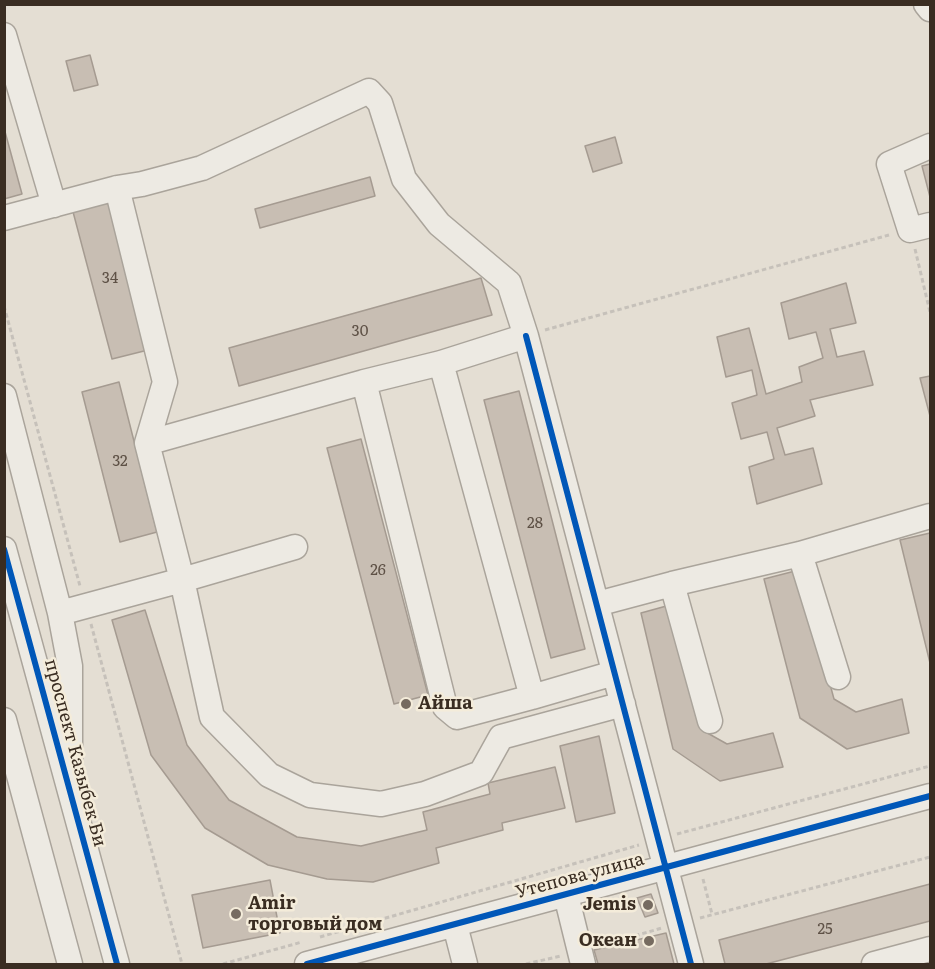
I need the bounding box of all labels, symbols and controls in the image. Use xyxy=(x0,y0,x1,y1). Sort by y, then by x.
house number: 34 xyxy=(102,270,118,288)
house number: 30 xyxy=(352,323,368,341)
house number: 32 xyxy=(112,453,128,471)
house number: 28 xyxy=(527,515,543,533)
house number: 26 xyxy=(370,562,386,580)
street label: проспект Казыбек Би xyxy=(40,657,110,849)
place label: Айша xyxy=(418,693,473,715)
marker: Айша xyxy=(399,697,413,711)
street label: Утепова улица xyxy=(513,848,647,904)
place label: Amir торговый дом xyxy=(248,893,382,936)
place label: Jemis xyxy=(583,894,636,916)
marker: Jemis xyxy=(641,898,655,912)
marker: Amir торговый дом xyxy=(229,907,243,921)
house number: 25 xyxy=(817,921,833,939)
place label: Океан xyxy=(579,930,637,952)
marker: Океан xyxy=(642,934,656,948)

